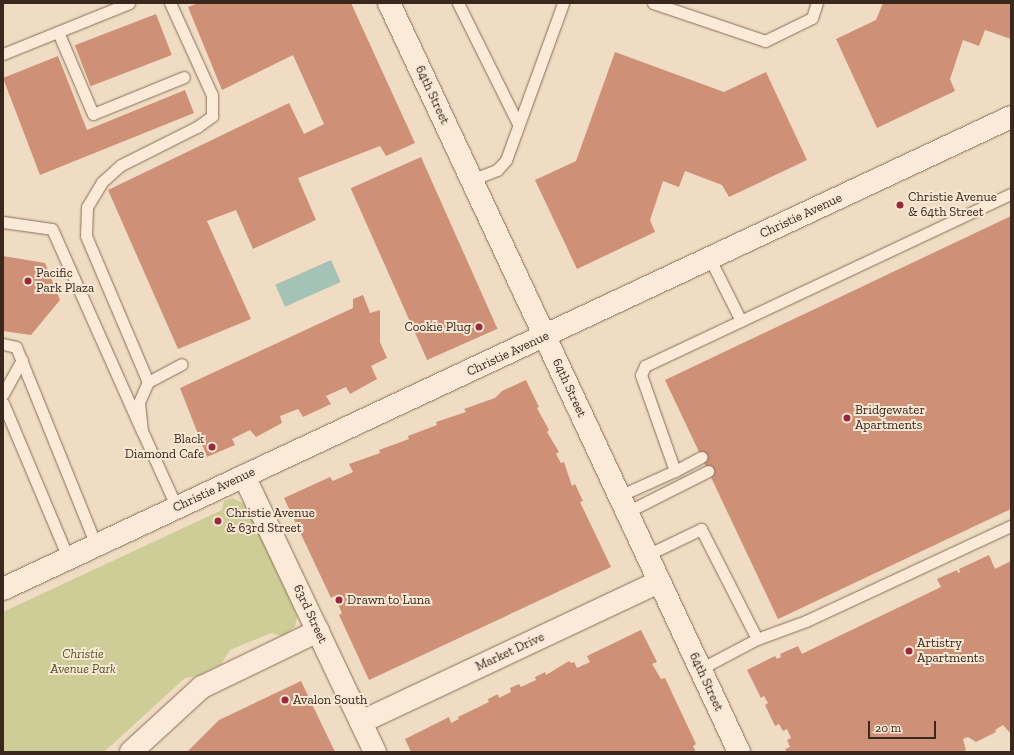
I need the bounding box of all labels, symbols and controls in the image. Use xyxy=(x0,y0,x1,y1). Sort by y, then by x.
street label: 64th Street xyxy=(412,63,452,127)
street label: Christie Avenue xyxy=(757,190,845,242)
place label: Christie Avenue & 64th Street xyxy=(908,190,997,221)
marker: Christie Avenue & 64th Street xyxy=(895,200,905,210)
place label: Pacific Park Plaza xyxy=(36,266,94,297)
marker: Pacific Park Plaza xyxy=(23,276,33,286)
place label: Cookie Plug xyxy=(404,319,471,335)
marker: Cookie Plug xyxy=(474,322,484,332)
street label: Christie Avenue xyxy=(464,328,552,380)
street label: 64th Street xyxy=(549,356,589,420)
place label: Bridgewater Apartments xyxy=(855,403,925,434)
marker: Bridgewater Apartments xyxy=(842,413,852,423)
place label: Black Diamond Cafe xyxy=(125,432,204,463)
marker: Black Diamond Cafe xyxy=(207,442,217,452)
street label: Christie Avenue xyxy=(170,464,258,516)
place label: Christie Avenue & 63rd Street xyxy=(226,506,315,537)
marker: Christie Avenue & 63rd Street xyxy=(213,516,223,526)
street label: 63rd Street xyxy=(290,582,330,646)
place label: Drawn to Luna xyxy=(347,592,430,608)
marker: Drawn to Luna xyxy=(334,595,344,605)
street label: Market Drive xyxy=(473,629,547,675)
place label: Artistry Apartments xyxy=(917,636,984,667)
marker: Artistry Apartments xyxy=(904,646,914,656)
park label: Christie Avenue Park xyxy=(50,647,116,678)
street label: 64th Street xyxy=(686,650,726,714)
place label: Avalon South xyxy=(293,692,367,708)
marker: Avalon South xyxy=(280,695,290,705)
scale bar xyxy=(870,713,938,739)
text: 20 m xyxy=(875,721,901,735)

